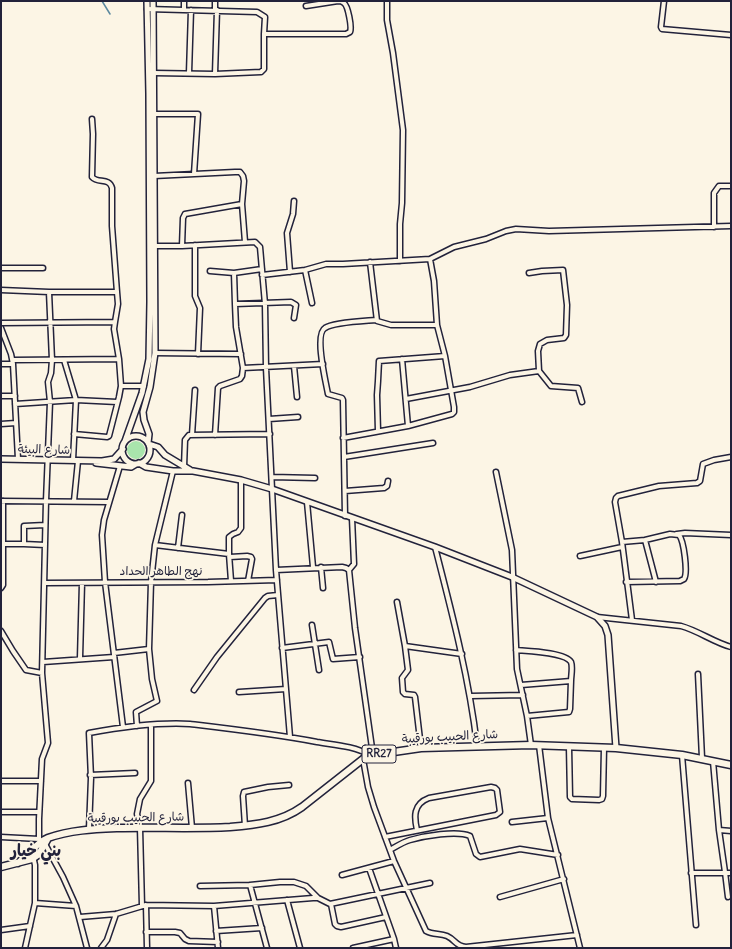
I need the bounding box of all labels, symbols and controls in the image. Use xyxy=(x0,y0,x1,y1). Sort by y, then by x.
street label: شارع البيئة xyxy=(18,442,70,458)
street label: نهج الطاهر الحداد xyxy=(120,565,202,579)
street label: شارع الحبيب بورقيبة xyxy=(401,727,499,747)
road number: RR27 xyxy=(362,745,396,763)
street label: شارع الحبيب بورقيبة xyxy=(88,810,184,826)
district label: بني خيار xyxy=(11,841,61,861)

